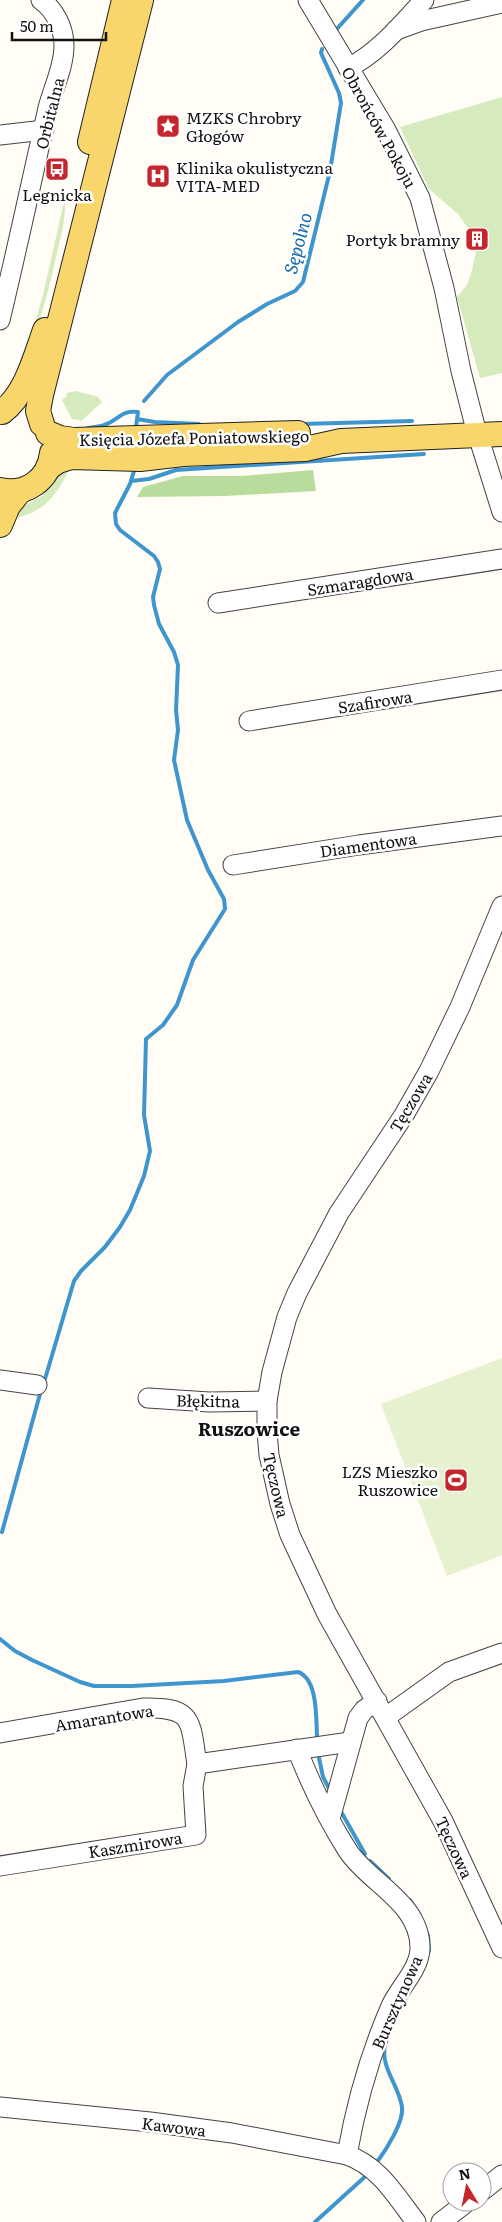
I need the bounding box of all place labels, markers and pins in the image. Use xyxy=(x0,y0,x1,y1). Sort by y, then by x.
place label: MZKS Chrobry Głogów xyxy=(186,105,302,147)
place icon: MZKS Chrobry Głogów xyxy=(155,113,181,139)
place label: Klinika okulistyczna VITA-MED xyxy=(176,155,333,197)
bus stop icon: Legnicka xyxy=(44,156,70,182)
hospital icon: Klinika okulistyczna VITA-MED xyxy=(145,163,171,189)
place label: Legnicka xyxy=(22,182,92,206)
building icon: Portyk bramny xyxy=(464,226,490,252)
place label: Portyk bramny xyxy=(346,227,461,251)
place label: LZS Mieszko Ruszowice xyxy=(342,1459,438,1501)
sports icon: LZS Mieszko Ruszowice xyxy=(443,1467,469,1493)

